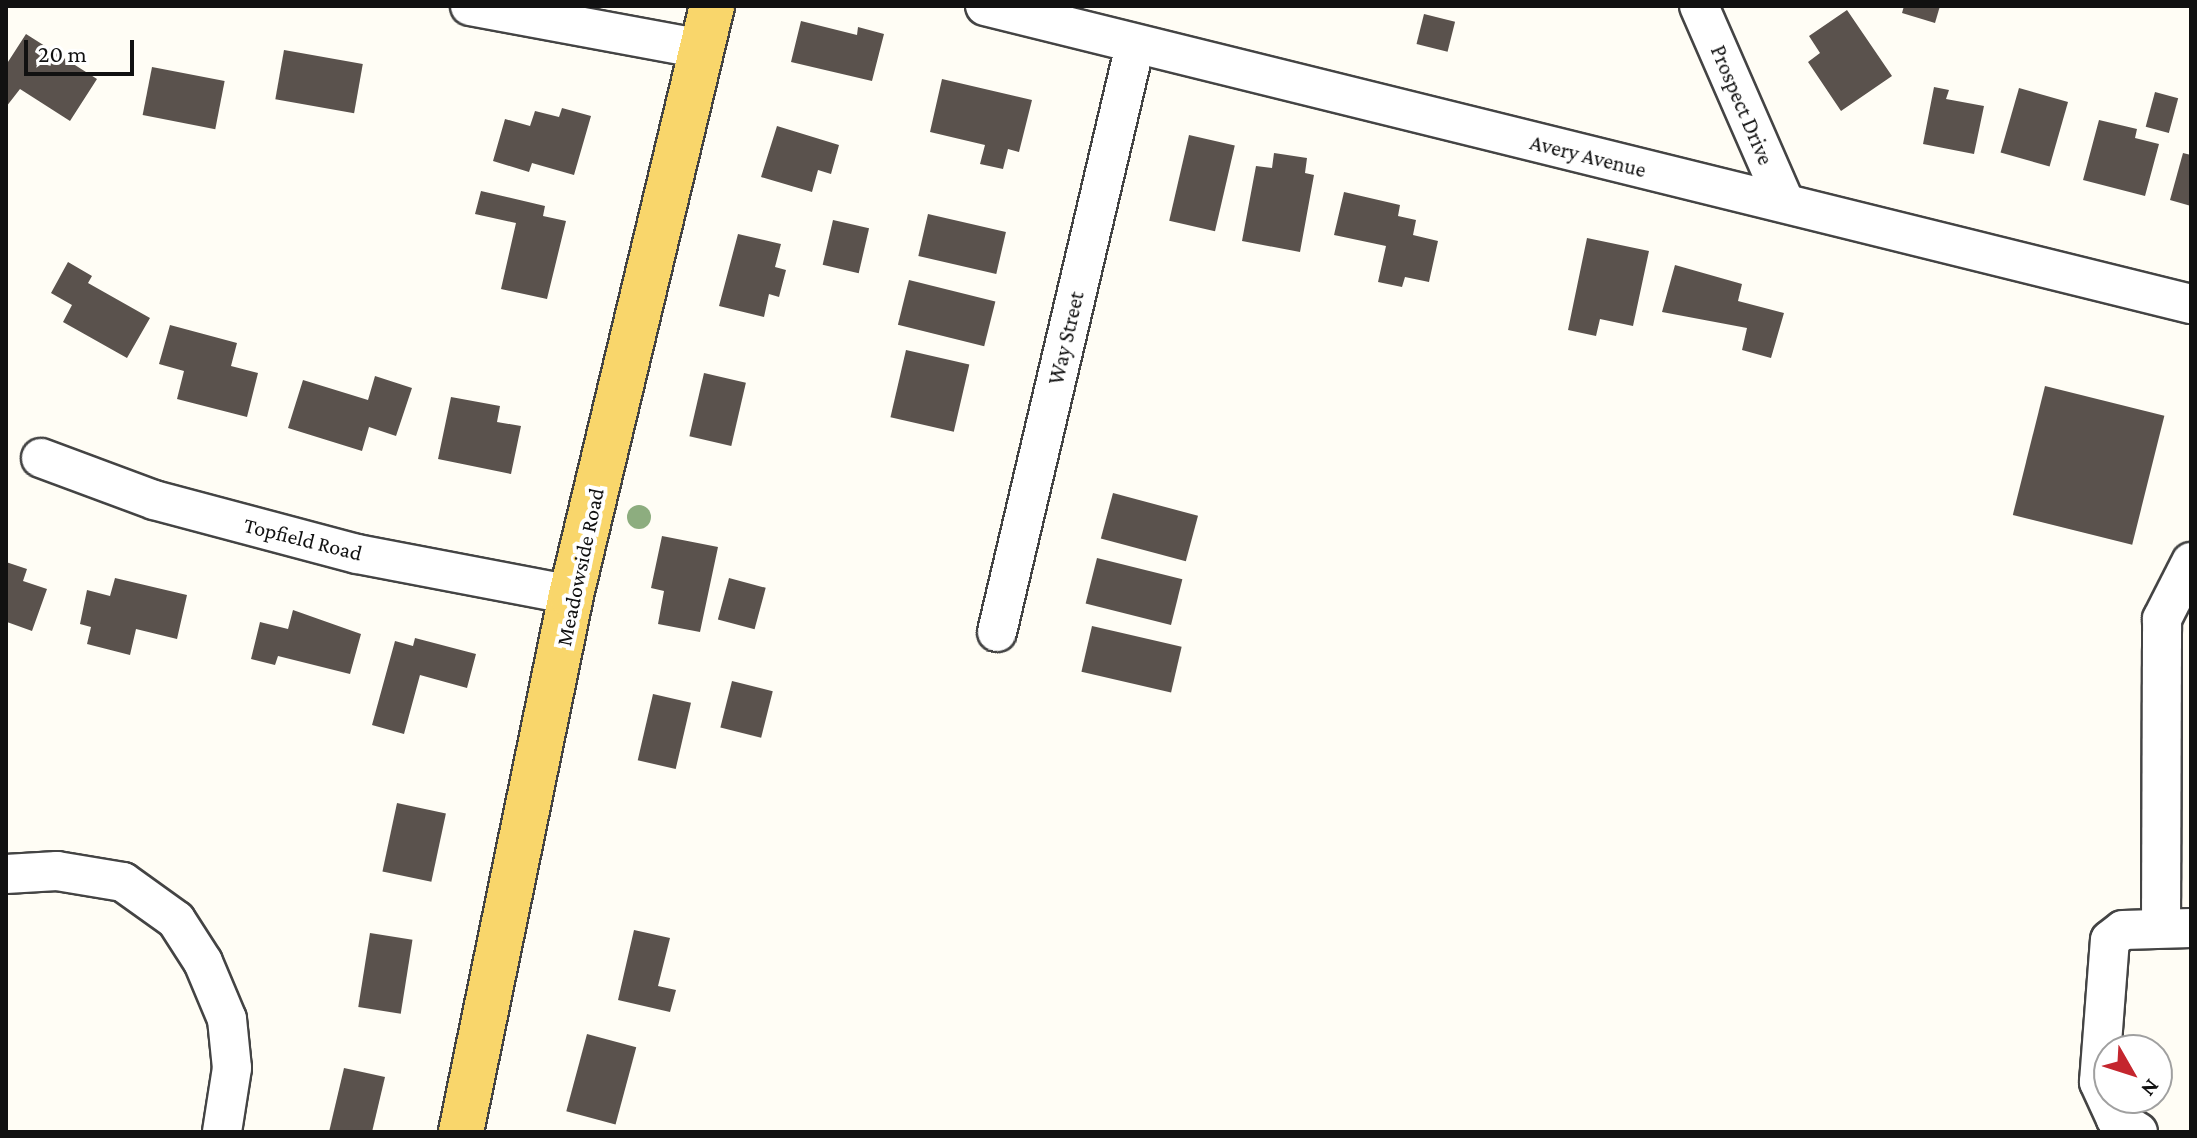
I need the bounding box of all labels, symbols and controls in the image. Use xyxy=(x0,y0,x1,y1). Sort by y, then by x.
scale bar xyxy=(28,24,138,74)
text: 20 m xyxy=(38,40,87,67)
street label: Prospect Drive xyxy=(1705,41,1779,169)
street label: Avery Avenue xyxy=(1527,129,1649,183)
street label: Way Street xyxy=(1042,289,1090,387)
street label: Meadowside Road xyxy=(550,486,610,648)
street label: Topfield Road xyxy=(241,512,365,566)
north arrow xyxy=(2093,1034,2173,1114)
text: N xyxy=(2136,1074,2165,1102)

